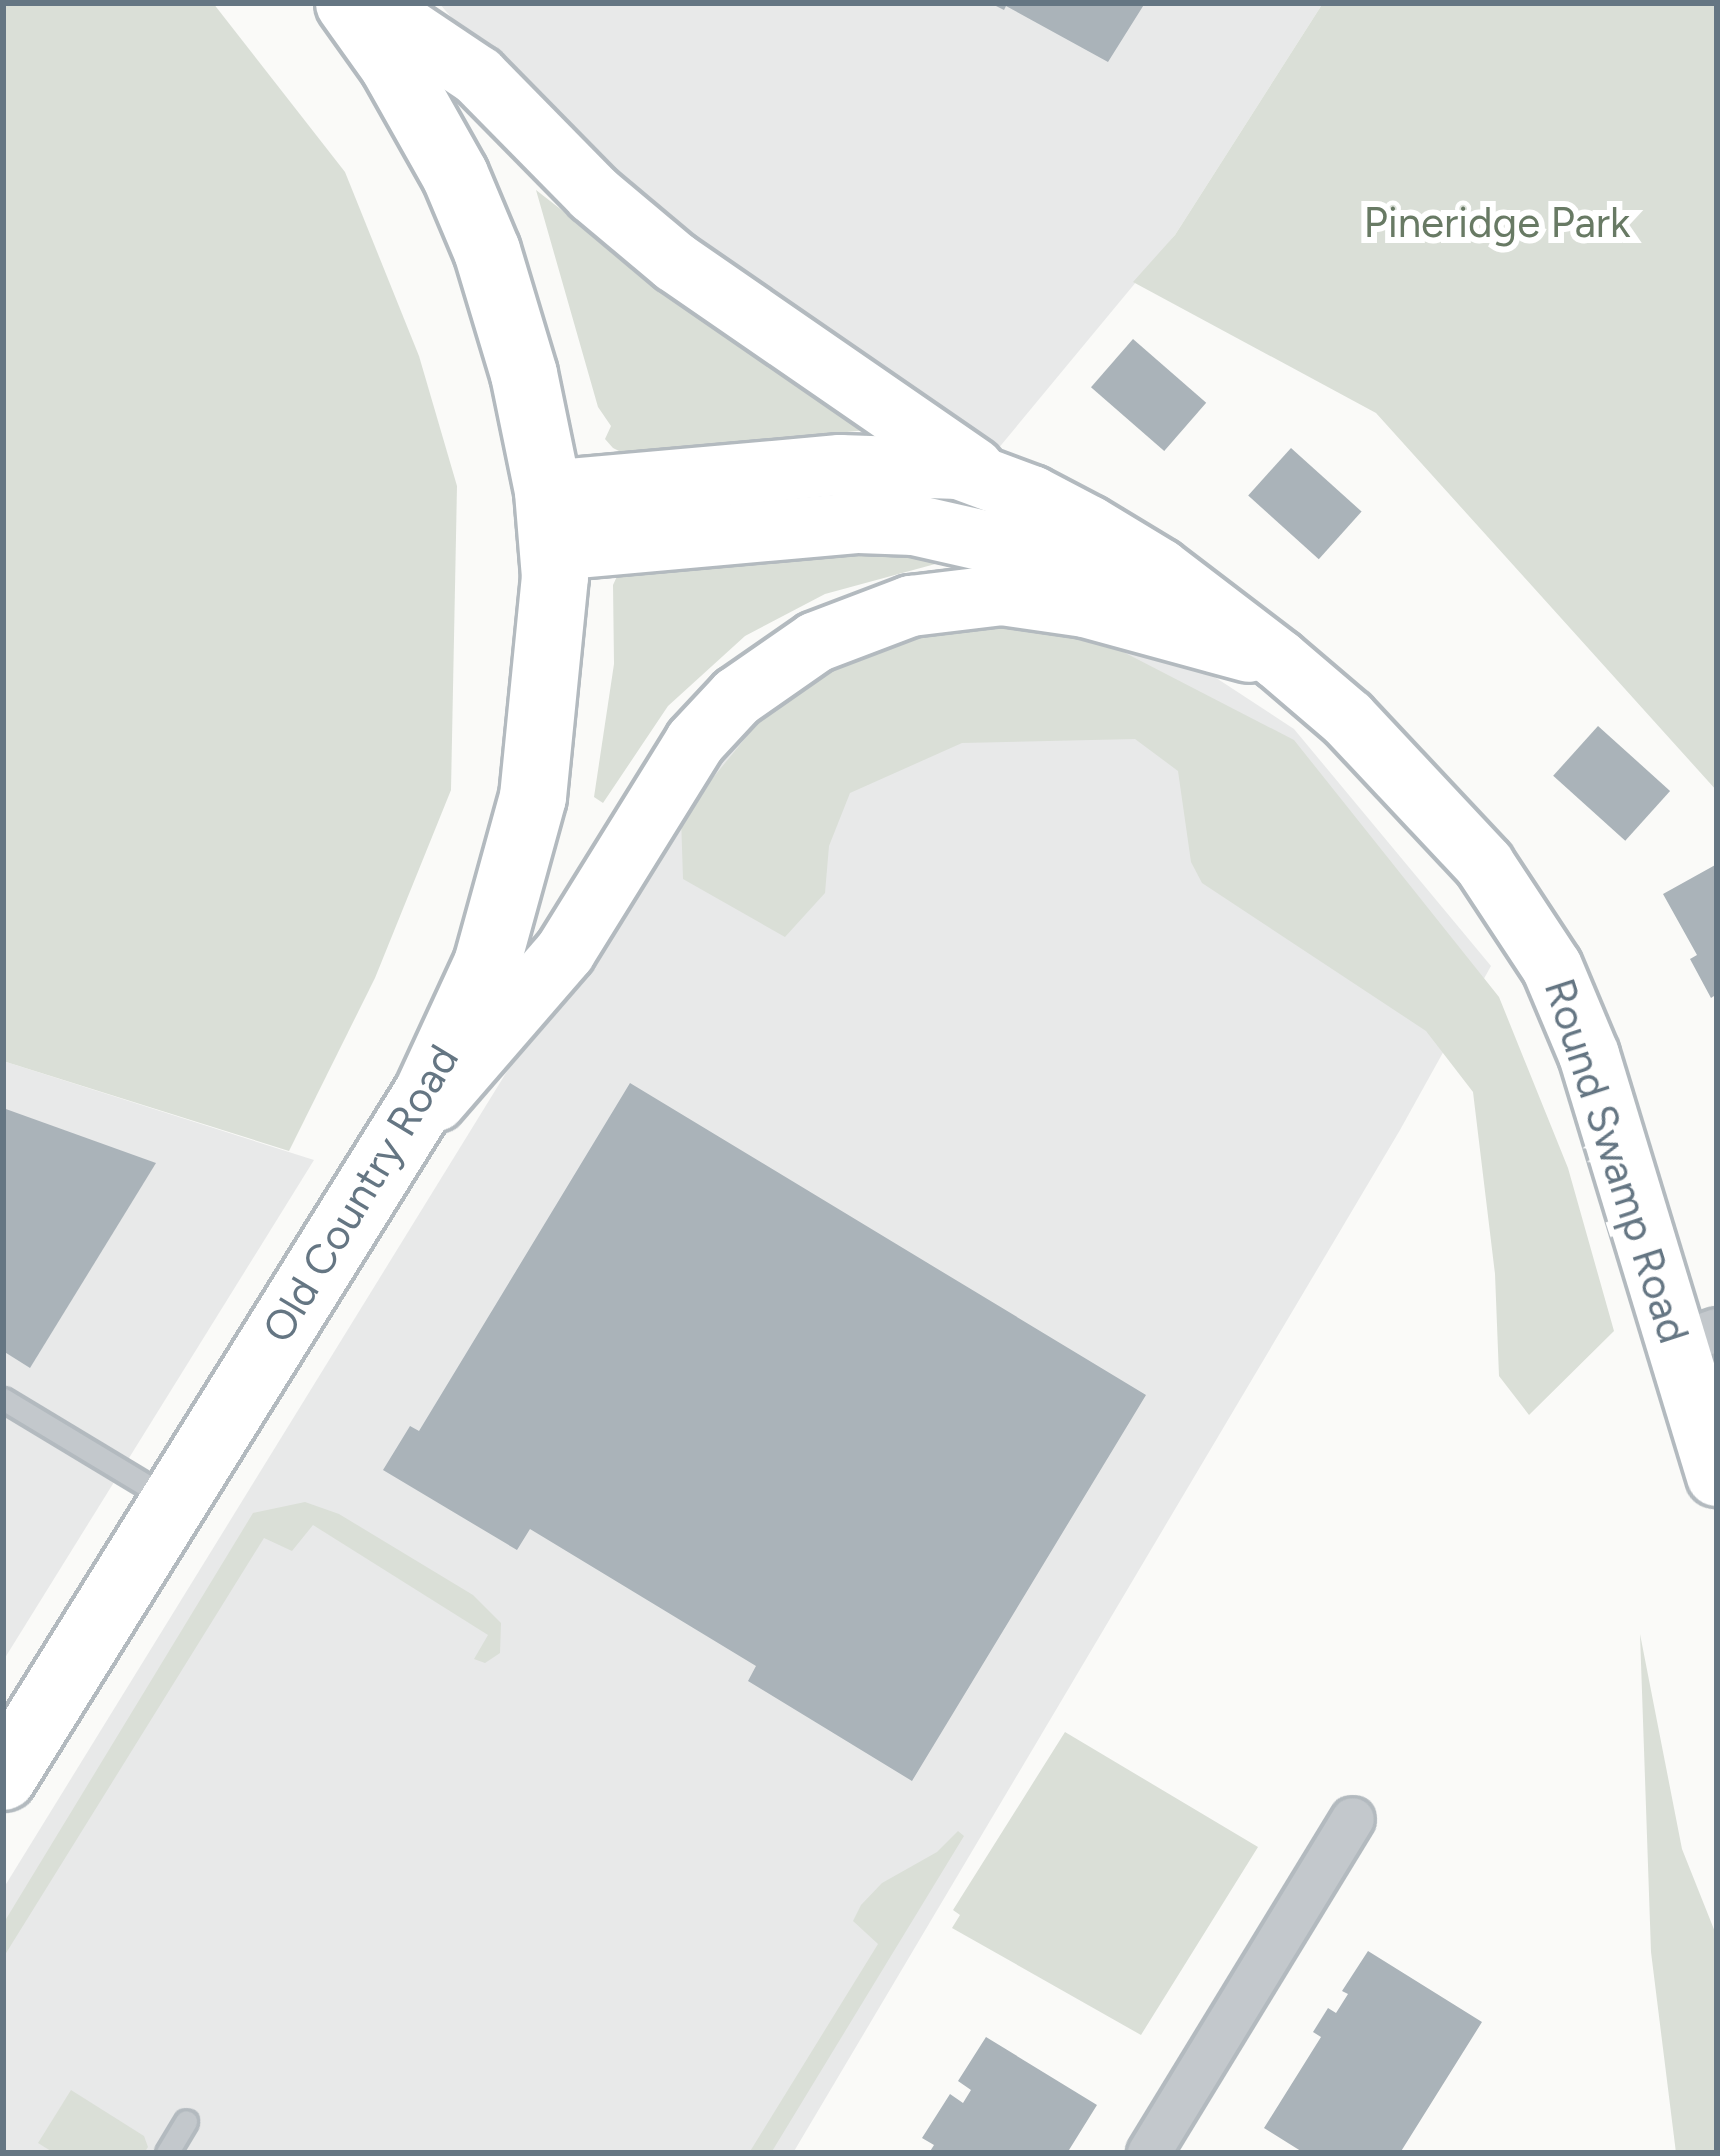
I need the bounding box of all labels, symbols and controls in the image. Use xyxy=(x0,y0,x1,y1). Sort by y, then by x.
park label: Pineridge Park xyxy=(1364,198,1630,248)
street label: Round Swamp Road xyxy=(1533,973,1699,1349)
street label: Old Country Road xyxy=(252,1036,470,1352)

